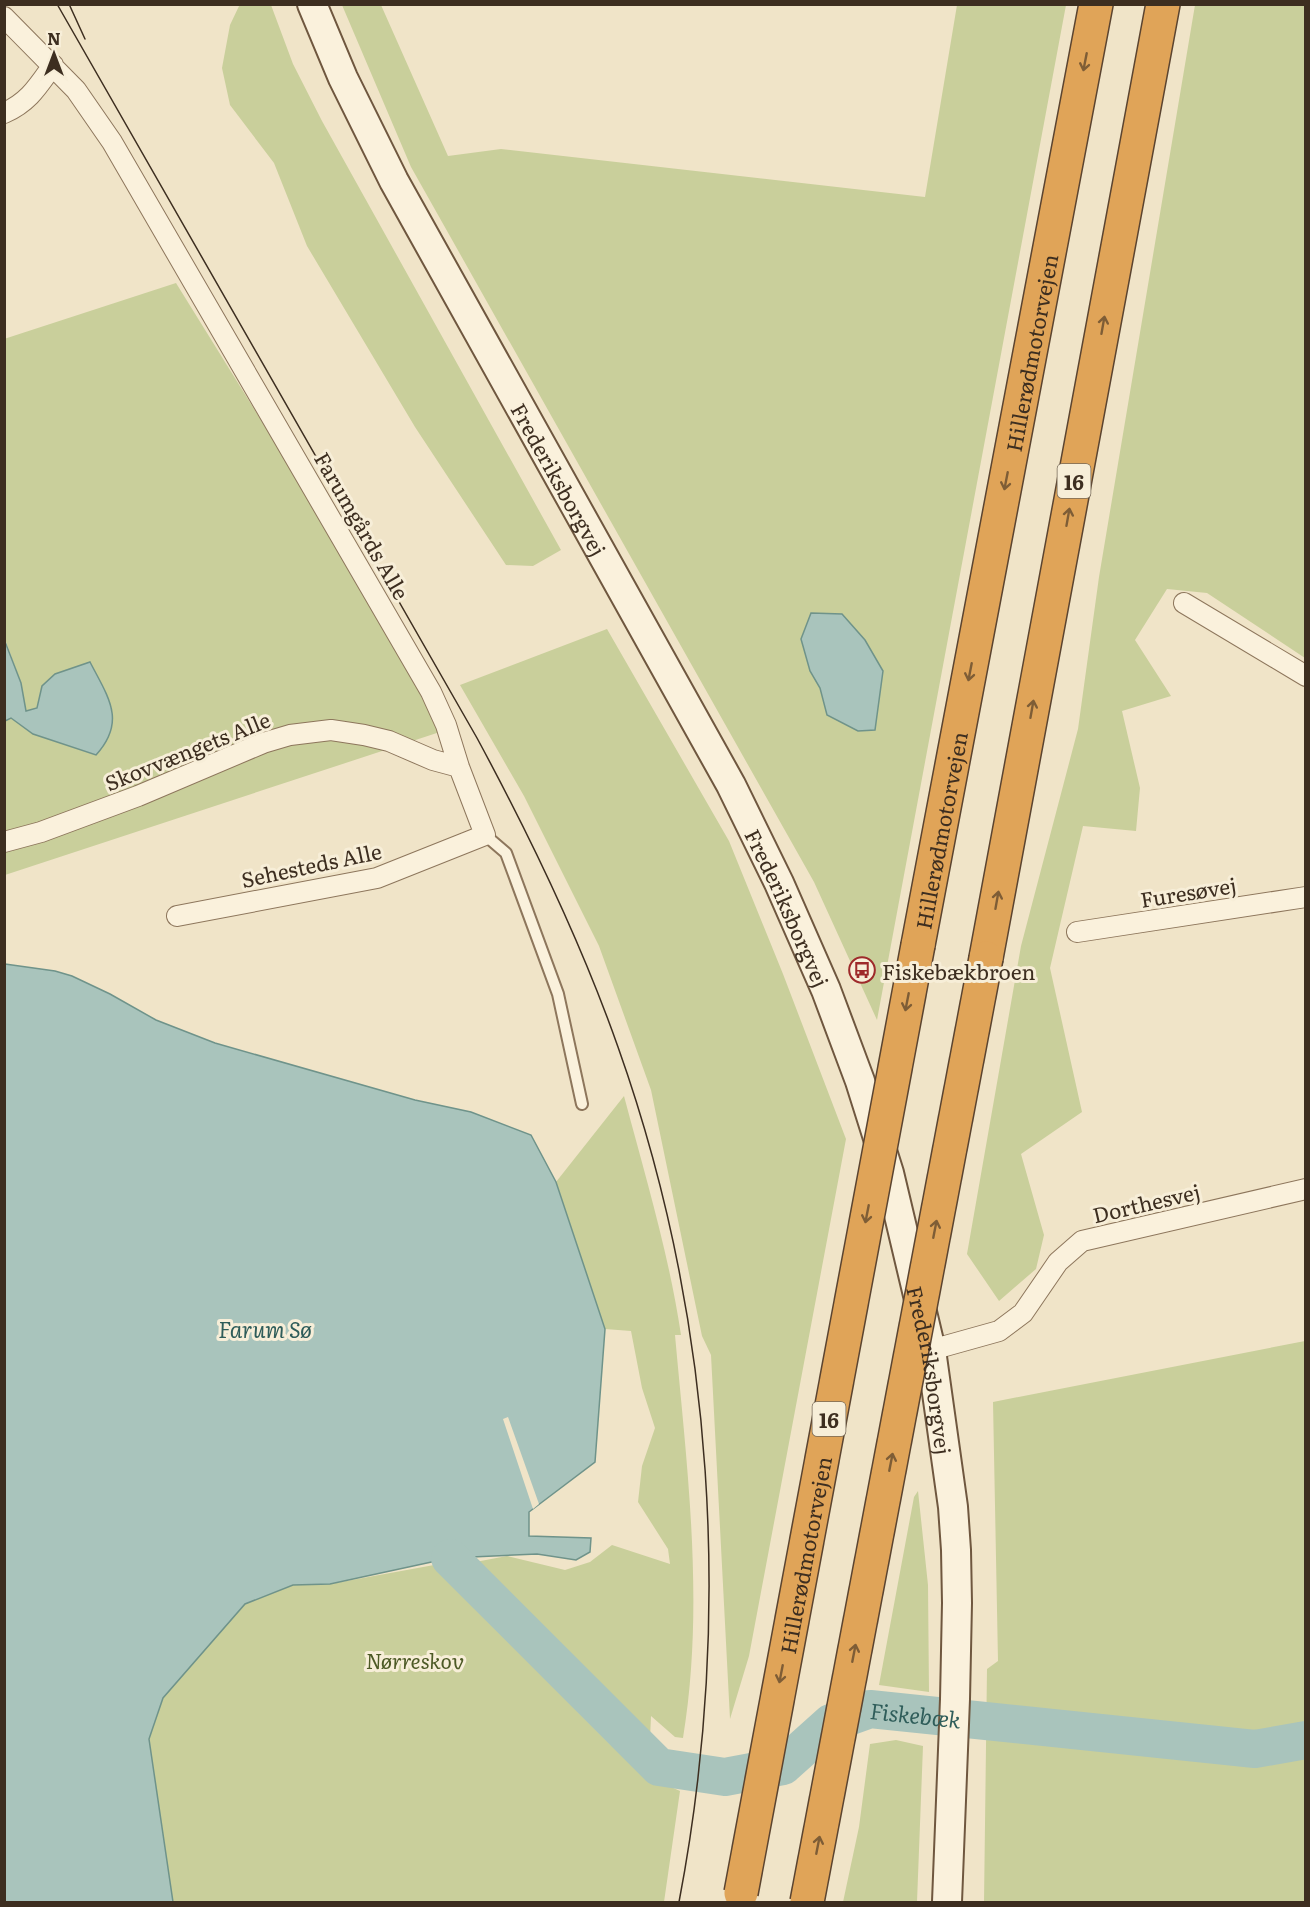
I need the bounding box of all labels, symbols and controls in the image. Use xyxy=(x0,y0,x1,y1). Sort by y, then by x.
north arrow xyxy=(24,24,84,84)
text: N xyxy=(47,26,61,50)
one-way arrow xyxy=(1079,52,1090,71)
street label: Hillerødmotorvejen xyxy=(996,251,1064,454)
one-way arrow xyxy=(1098,316,1109,336)
street label: Frederiksborgvej xyxy=(505,396,615,561)
street label: Farumgårds Alle xyxy=(308,445,418,605)
road number: 16 xyxy=(1058,464,1090,498)
one-way arrow xyxy=(1000,470,1011,490)
one-way arrow xyxy=(1063,508,1074,527)
one-way arrow xyxy=(964,662,975,681)
one-way arrow xyxy=(1027,699,1038,719)
street label: Skovvængets Alle xyxy=(100,703,275,797)
street label: Hillerødmotorvejen xyxy=(906,729,974,931)
street label: Frederiksborgvej xyxy=(739,823,838,991)
street label: Sehesteds Alle xyxy=(238,834,384,894)
street label: Furesøvej xyxy=(1138,868,1238,914)
one-way arrow xyxy=(992,891,1003,911)
bus stop icon: Fiskebækbroen xyxy=(847,955,877,985)
place label: Fiskebækbroen xyxy=(882,955,1036,986)
one-way arrow xyxy=(901,992,912,1011)
street label: Dorthesvej xyxy=(1089,1175,1203,1229)
one-way arrow xyxy=(861,1204,872,1224)
one-way arrow xyxy=(930,1220,941,1239)
street label: Frederiksborgvej xyxy=(901,1282,961,1456)
water label: Farum Sø xyxy=(218,1312,312,1345)
road number: 16 xyxy=(812,1402,846,1436)
street label: Hillerødmotorvejen xyxy=(770,1453,838,1656)
one-way arrow xyxy=(886,1453,897,1472)
park label: Nørreskov xyxy=(366,1644,464,1675)
one-way arrow xyxy=(849,1644,860,1664)
one-way arrow xyxy=(775,1664,786,1684)
water label: Fiskebæk xyxy=(868,1693,963,1735)
one-way arrow xyxy=(813,1836,824,1855)

